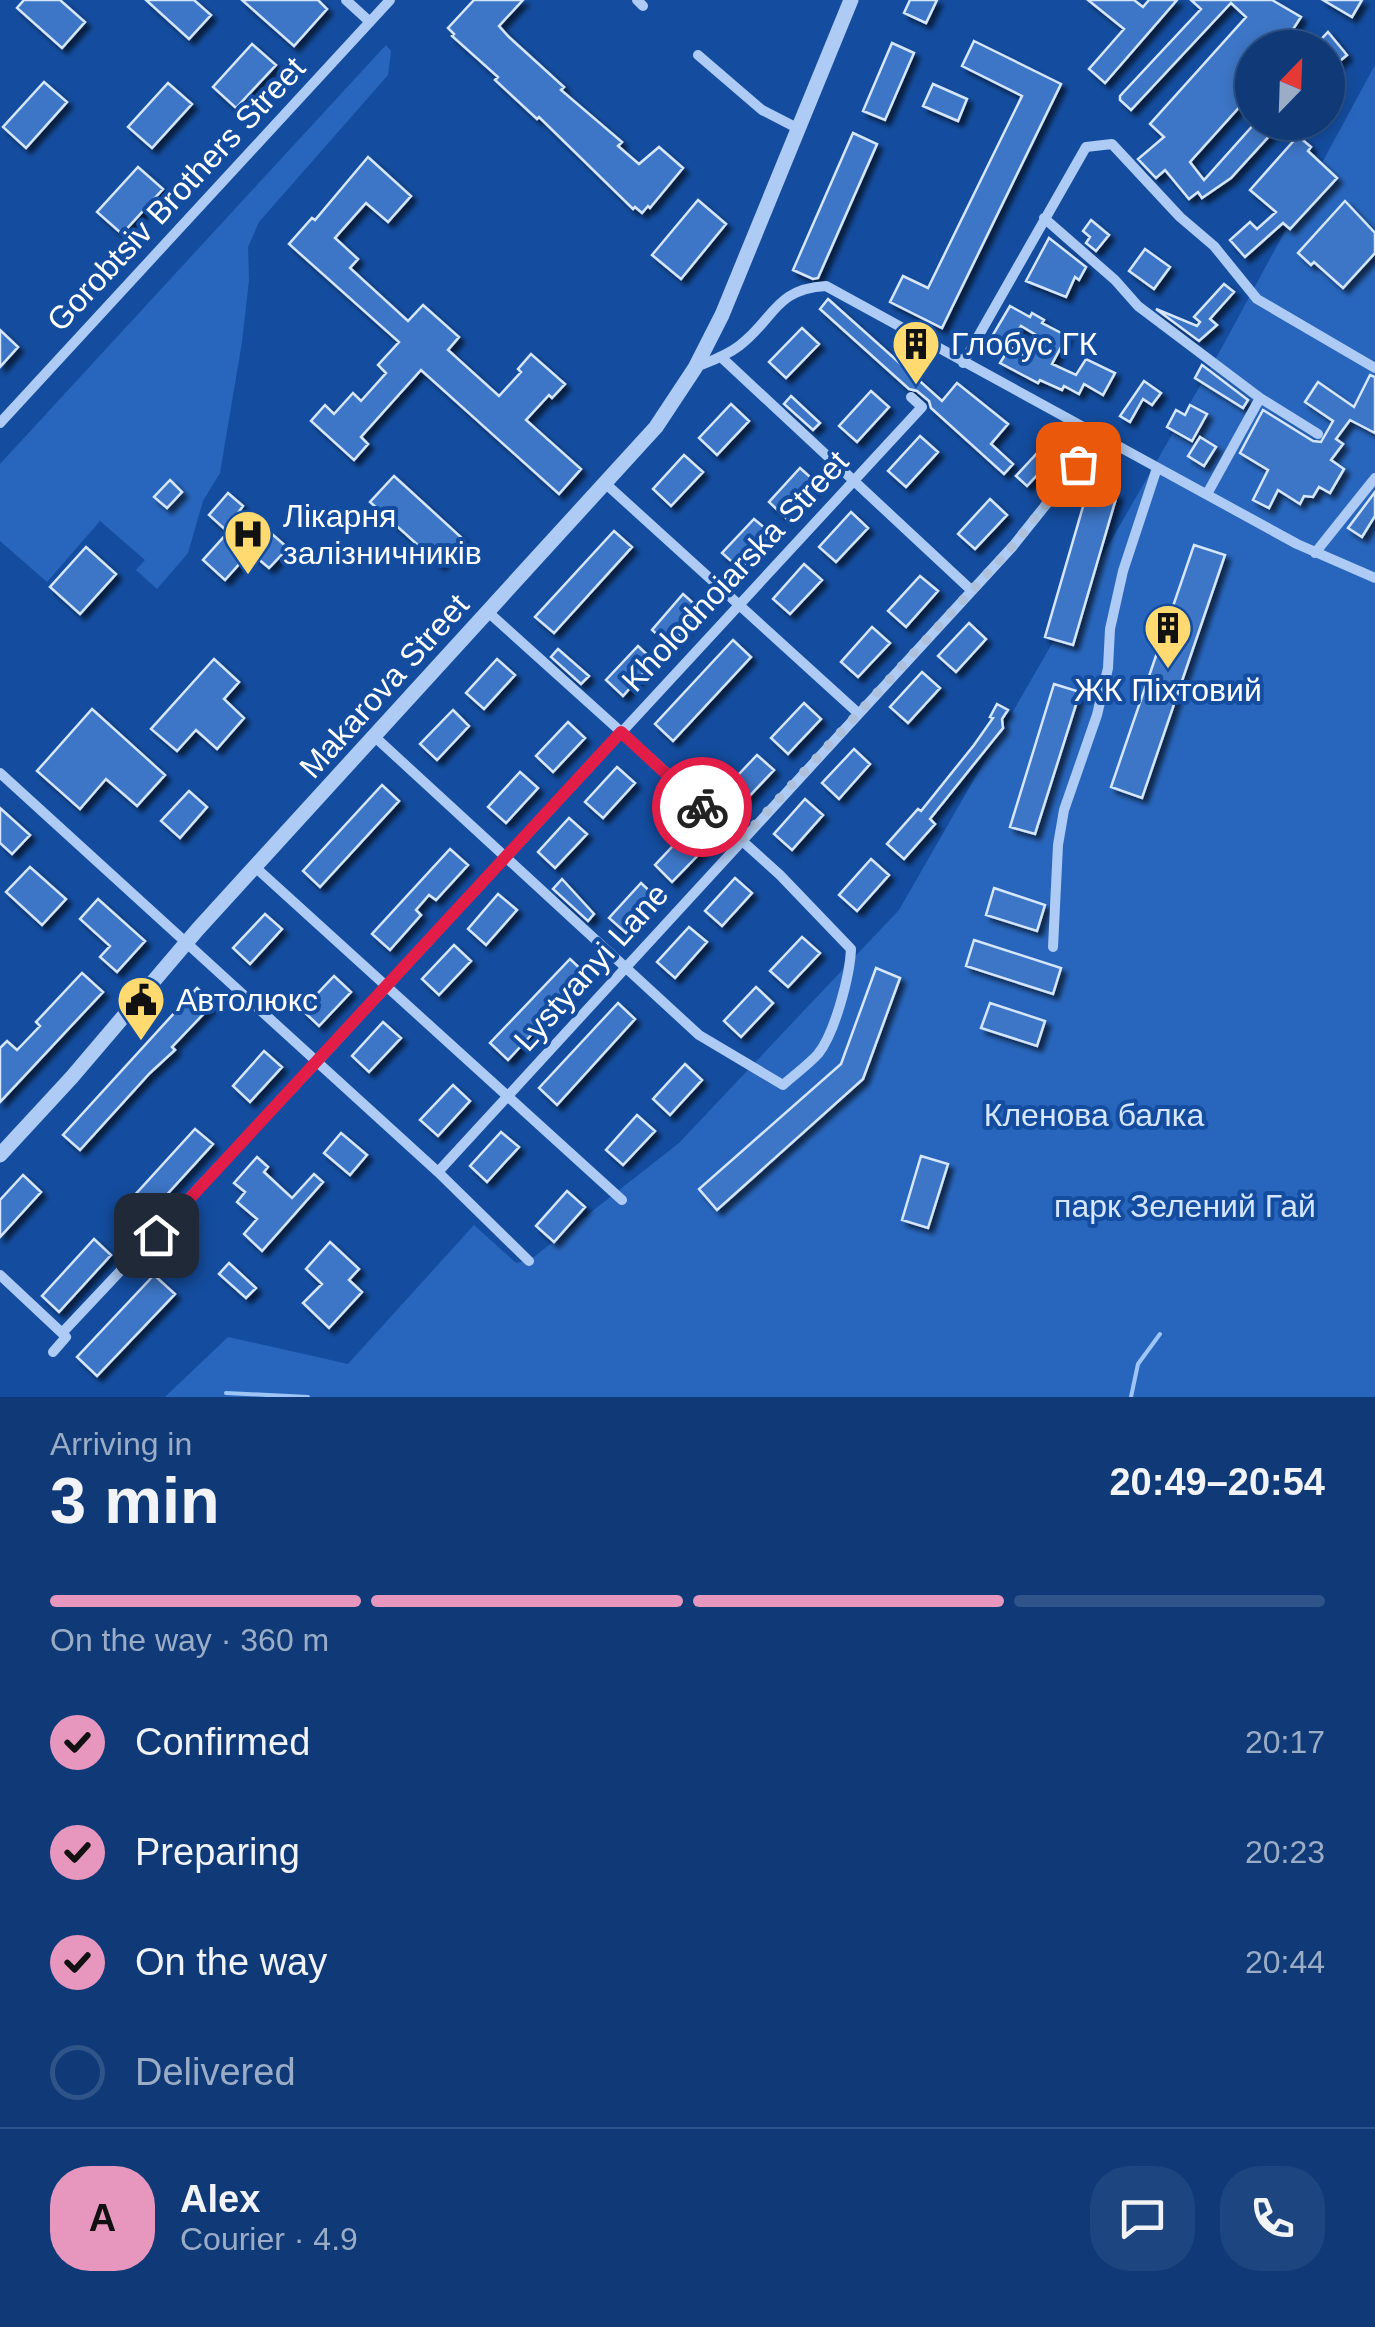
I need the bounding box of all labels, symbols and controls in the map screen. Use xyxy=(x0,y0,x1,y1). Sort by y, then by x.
north arrow xyxy=(1235,30,1345,140)
map controls xyxy=(1235,30,1345,140)
street label: Gorobtsiv Brothers Street xyxy=(40,50,312,338)
building icon: Глобус ГК xyxy=(890,318,942,386)
place label: Глобус ГК xyxy=(951,326,1098,362)
pin xyxy=(1036,422,1121,507)
icon: bag xyxy=(1051,437,1106,492)
street label: Kholodnoiarska Street xyxy=(614,444,856,698)
place label: Лікарня залізничників xyxy=(283,498,482,571)
hospital icon: Лікарня залізничників xyxy=(222,508,274,576)
street label: Makarova Street xyxy=(292,587,476,785)
building icon: ЖК Піхтовий xyxy=(1142,602,1194,670)
place label: ЖК Піхтовий xyxy=(1074,672,1262,708)
courier xyxy=(652,757,752,857)
icon: bike xyxy=(675,780,730,835)
street label: Lystyanyi Lane xyxy=(507,876,675,1058)
public building icon: Автолюкс xyxy=(115,974,167,1042)
place label: Автолюкс xyxy=(176,982,318,1018)
park label: Кленова балка xyxy=(984,1097,1204,1133)
park label: парк Зелений Гай xyxy=(1054,1188,1316,1224)
pin xyxy=(114,1193,199,1278)
icon: home xyxy=(129,1208,184,1263)
text: Arriving in xyxy=(50,1426,192,1462)
text: 20:49–20:54 xyxy=(1109,1461,1325,1503)
text: 3 min xyxy=(50,1464,220,1537)
text: On the way · 360 m xyxy=(50,1622,329,1658)
icon: check xyxy=(50,1715,105,1770)
text: Confirmed xyxy=(135,1721,310,1763)
text: 20:17 xyxy=(1245,1724,1325,1760)
icon: check xyxy=(50,1825,105,1880)
text: Preparing xyxy=(135,1831,300,1873)
text: 20:23 xyxy=(1245,1834,1325,1870)
icon: check xyxy=(50,1935,105,1990)
text: On the way xyxy=(135,1941,327,1983)
text: 20:44 xyxy=(1245,1944,1325,1980)
text: Delivered xyxy=(135,2051,296,2093)
button: chat xyxy=(1090,2166,1195,2271)
button: phone xyxy=(1220,2166,1325,2271)
text: Alex xyxy=(180,2178,260,2220)
text: A xyxy=(89,2197,116,2239)
text: Courier · 4.9 xyxy=(180,2221,358,2257)

